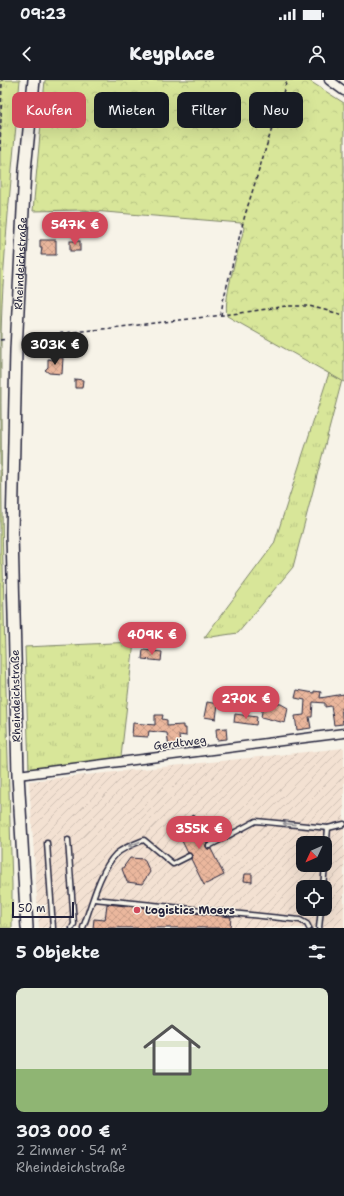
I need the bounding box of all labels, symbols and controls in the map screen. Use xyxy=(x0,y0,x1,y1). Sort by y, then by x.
text: 09:23 xyxy=(20,4,66,24)
text: Keyplace xyxy=(129,42,215,66)
icon: back xyxy=(16,43,38,65)
icon: person xyxy=(306,43,328,65)
chip: Kaufen xyxy=(12,92,86,128)
chip: Mieten xyxy=(94,92,169,128)
chip: Filter xyxy=(177,92,241,128)
chip: Neu xyxy=(249,92,303,128)
pin: 547K € xyxy=(42,212,108,246)
text: 547K € xyxy=(51,216,99,233)
street label: Rheindeichstraße xyxy=(11,217,30,310)
pin: 303K € xyxy=(22,332,88,366)
text: 303K € xyxy=(30,336,80,353)
pin: 409K € xyxy=(119,622,185,656)
text: 409K € xyxy=(127,626,177,643)
street label: Rheindeichstraße xyxy=(8,650,24,742)
pin: 270K € xyxy=(213,686,279,720)
text: 270K € xyxy=(221,690,271,707)
street label: Gerdtweg xyxy=(153,732,207,754)
pin: 355K € xyxy=(166,816,232,850)
text: 355K € xyxy=(175,820,223,837)
one-way arrow xyxy=(283,821,296,828)
north arrow xyxy=(296,836,332,872)
map controls xyxy=(296,836,332,916)
one-way arrow xyxy=(129,840,141,848)
button: locate xyxy=(296,880,332,916)
scale bar xyxy=(12,900,74,919)
text: 50 m xyxy=(18,901,46,916)
place label: Logistics Moers xyxy=(145,903,235,918)
marker: Logistics Moers xyxy=(132,905,142,915)
text: 5 Objekte xyxy=(16,941,100,963)
icon: filters xyxy=(306,941,328,963)
icon: home xyxy=(136,1014,208,1086)
text: 303 000 € xyxy=(16,1120,110,1142)
text: 2 Zimmer · 54 m² xyxy=(16,1142,127,1159)
text: Rheindeichstraße xyxy=(16,1159,125,1176)

